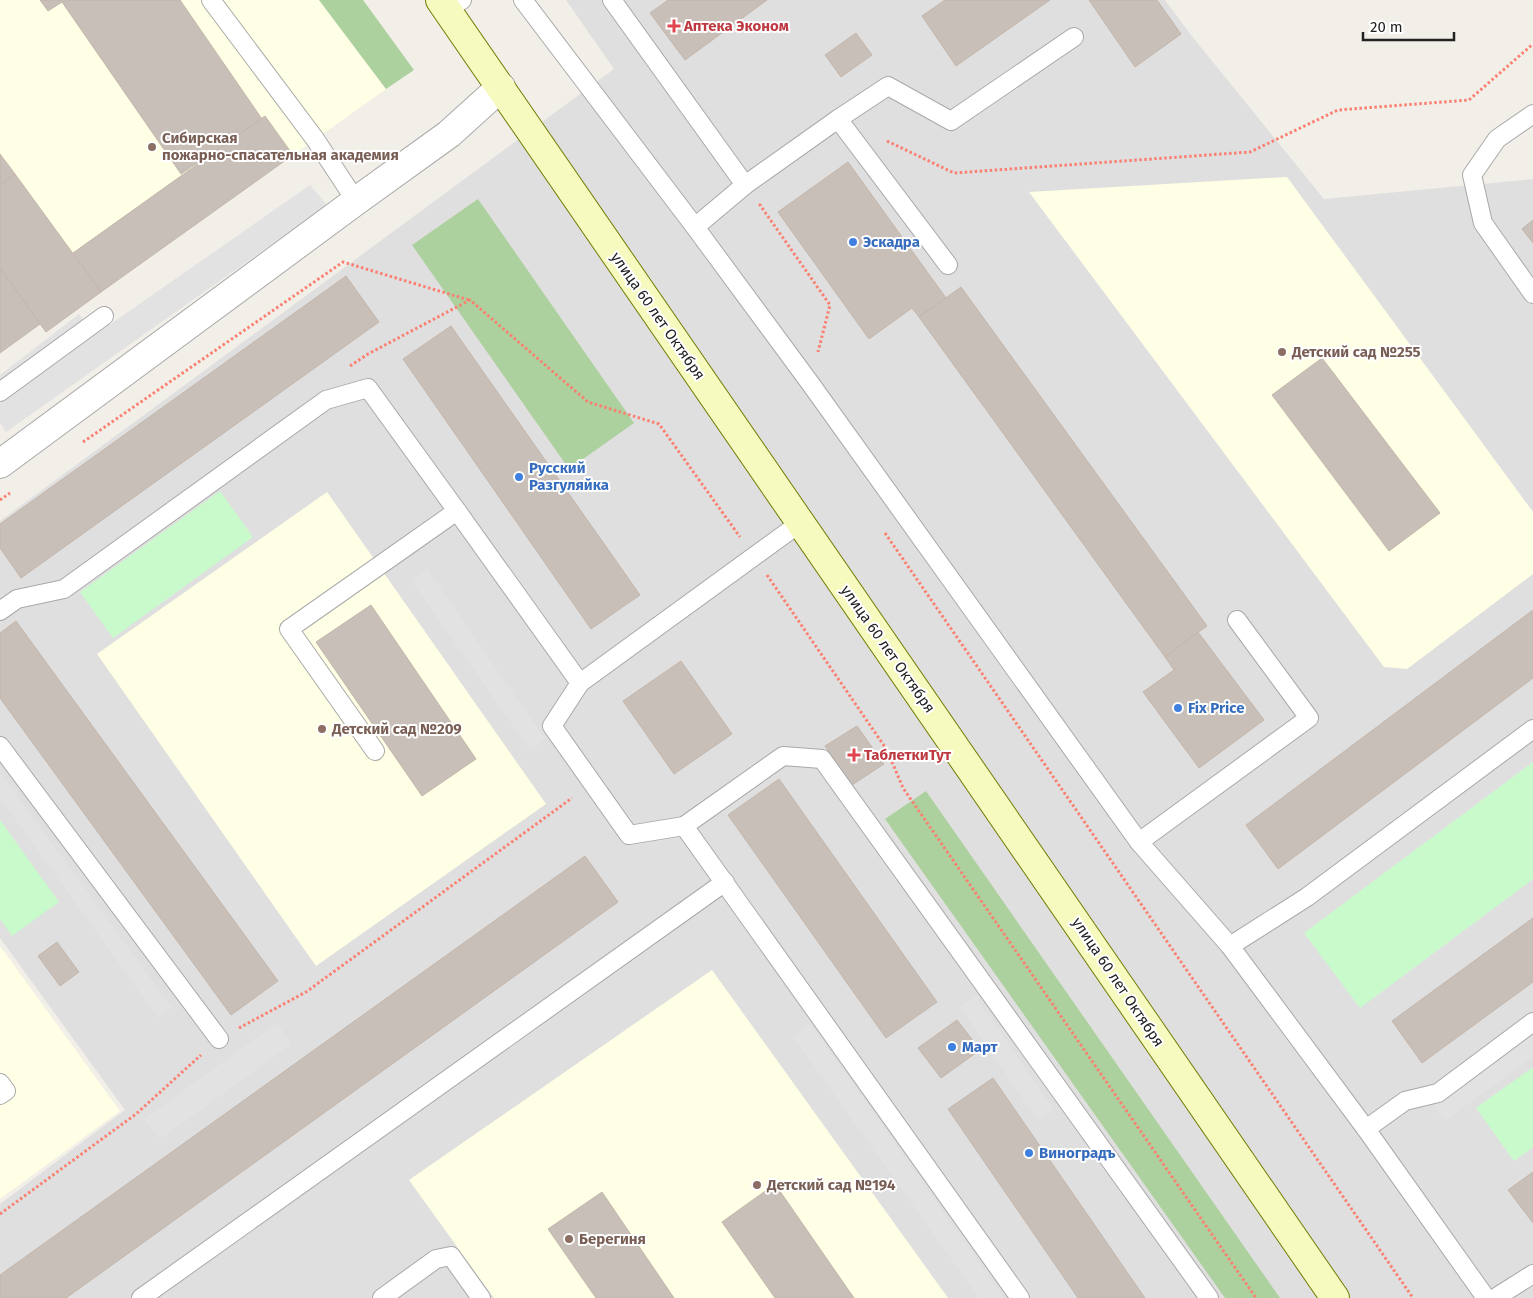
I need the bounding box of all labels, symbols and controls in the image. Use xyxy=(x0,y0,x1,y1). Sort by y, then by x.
scale bar xyxy=(1363,10,1454,42)
place label: Аптека Эконом xyxy=(683,17,789,35)
text: 20 m xyxy=(1370,18,1403,36)
marker: Аптека Эконом xyxy=(668,20,680,32)
place label: Сибирская пожарно-спасательная академия xyxy=(162,129,399,164)
marker: Сибирская пожарно-спасательная академия xyxy=(146,141,158,153)
place label: Эскадра xyxy=(863,233,920,251)
marker: Эскадра xyxy=(847,236,859,248)
street label: улица 60 лет Октября xyxy=(607,249,709,383)
place label: Детский сад №255 xyxy=(1291,343,1421,361)
marker: Детский сад №255 xyxy=(1276,346,1288,358)
place label: Русский Разгуляйка xyxy=(529,459,609,494)
marker: Русский Разгуляйка xyxy=(513,471,525,483)
street label: улица 60 лет Октября xyxy=(837,582,939,716)
place label: Fix Price xyxy=(1188,699,1244,717)
marker: Fix Price xyxy=(1172,702,1184,714)
place label: Детский сад №209 xyxy=(331,720,462,738)
marker: Детский сад №209 xyxy=(316,723,328,735)
place label: ТаблеткиТут xyxy=(864,746,952,764)
marker: ТаблеткиТут xyxy=(848,749,860,761)
street label: улица 60 лет Октября xyxy=(1068,914,1168,1050)
place label: Март xyxy=(962,1038,999,1056)
marker: Март xyxy=(946,1041,958,1053)
place label: Виноградъ xyxy=(1039,1144,1116,1162)
marker: Виноградъ xyxy=(1023,1147,1035,1159)
place label: Детский сад №194 xyxy=(766,1176,896,1194)
marker: Детский сад №194 xyxy=(751,1179,763,1191)
place label: Берегиня xyxy=(579,1230,646,1248)
marker: Берегиня xyxy=(563,1233,575,1245)

